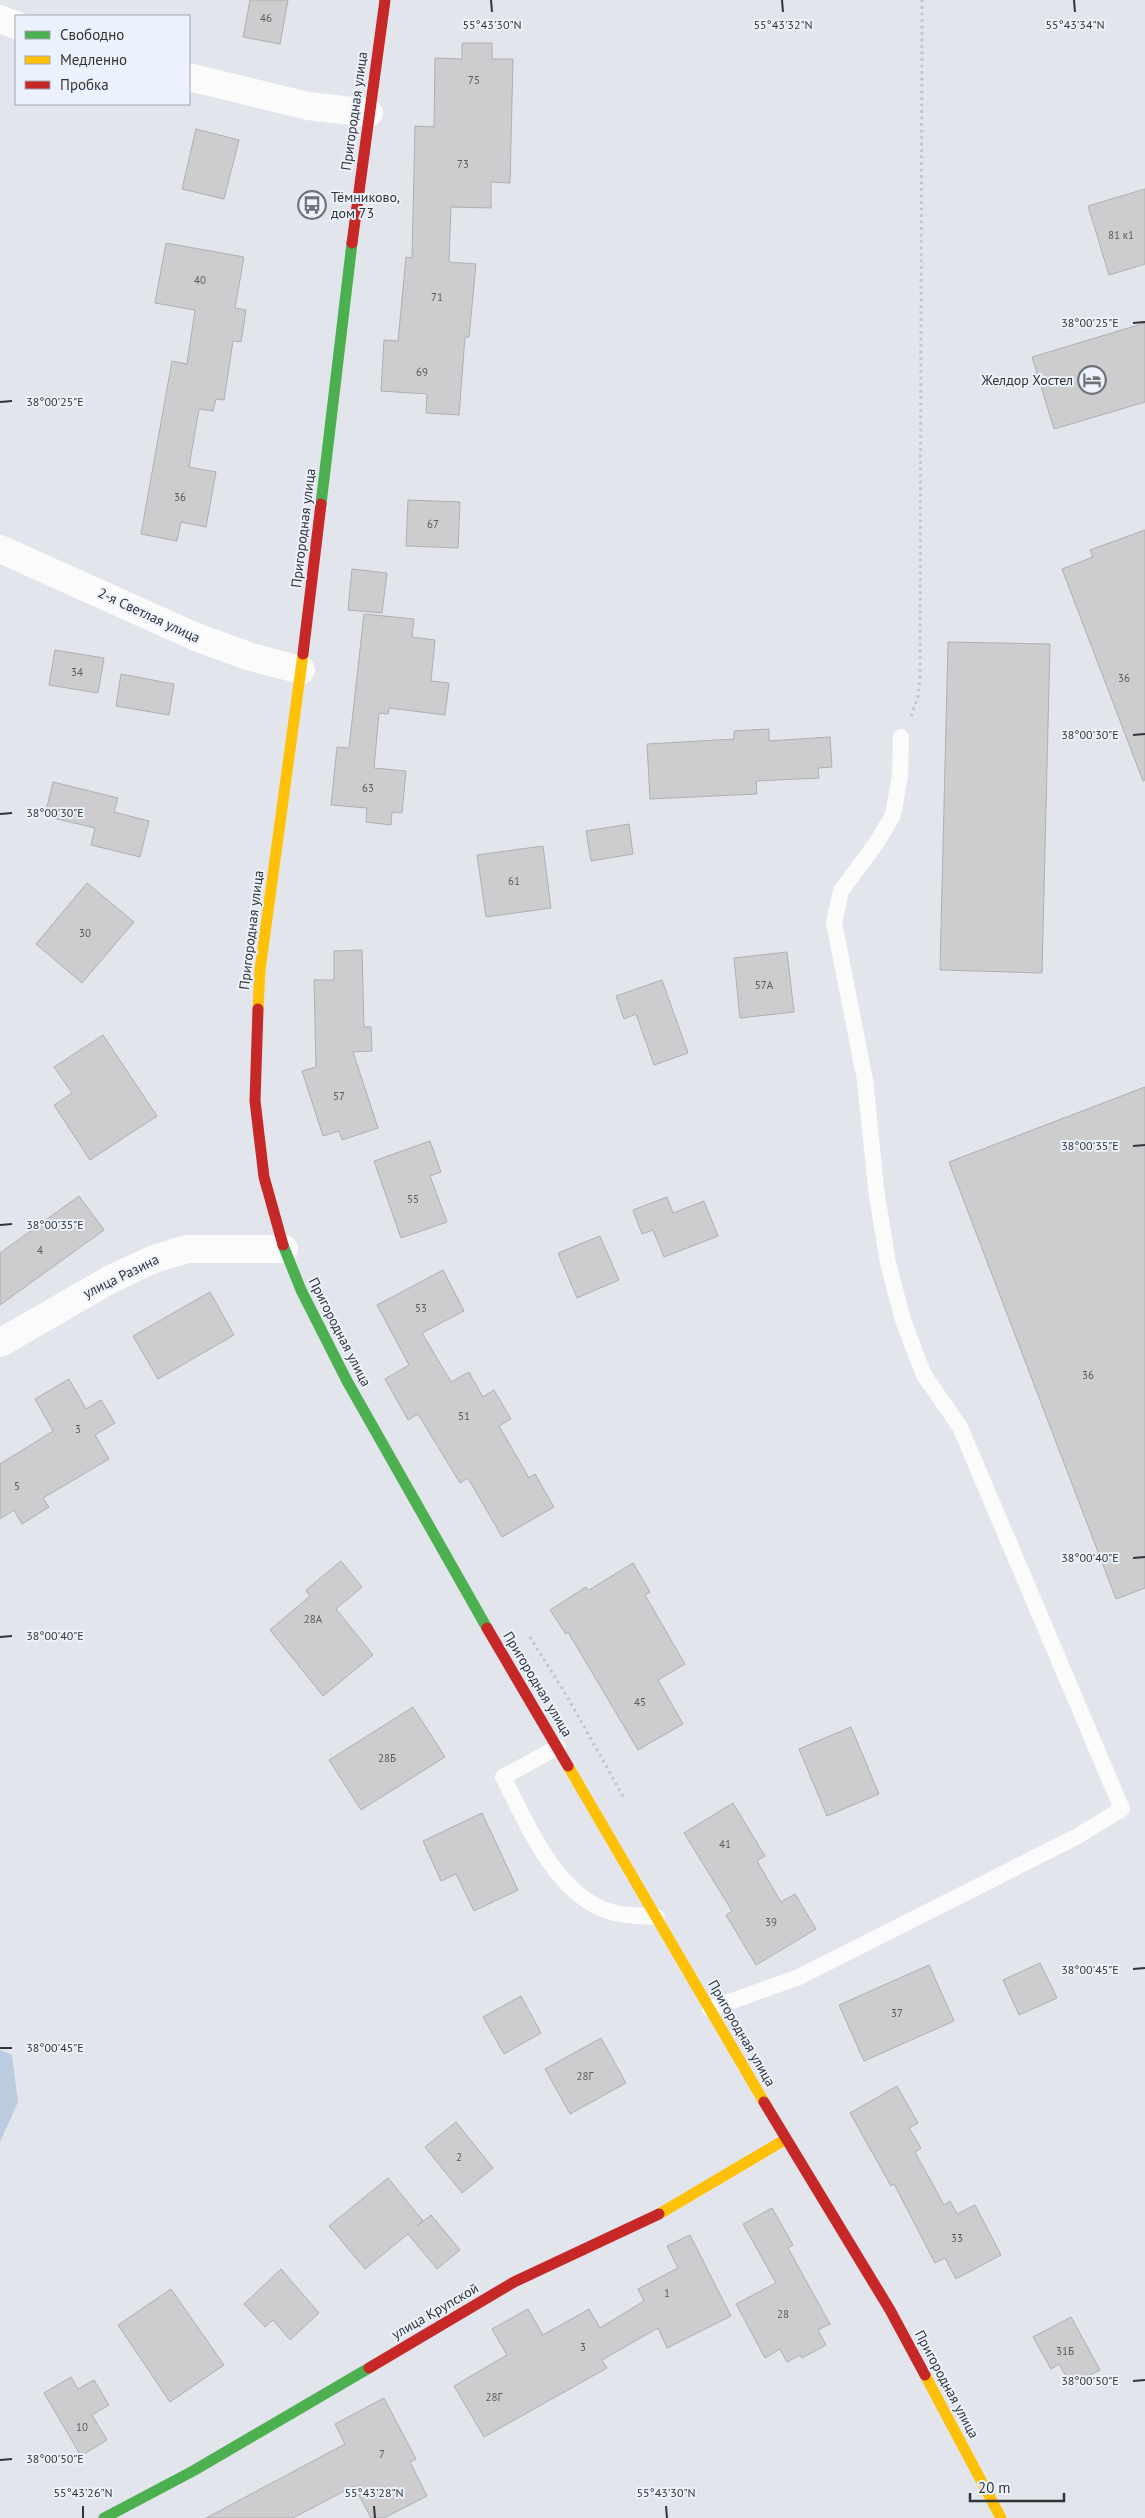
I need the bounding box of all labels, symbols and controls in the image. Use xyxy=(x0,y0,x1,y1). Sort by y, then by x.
house number: 46 xyxy=(260,11,272,25)
legend xyxy=(15,15,190,105)
text: 55°43'30"N xyxy=(462,17,522,32)
text: 55°43'32"N xyxy=(753,17,813,32)
text: 55°43'34"N xyxy=(1045,17,1105,32)
text: Свободно xyxy=(60,25,124,44)
text: Медленно xyxy=(60,50,127,69)
street label: Пригородная улица xyxy=(337,50,371,172)
house number: 75 xyxy=(468,73,480,87)
text: Пробка xyxy=(60,75,109,94)
house number: 73 xyxy=(457,157,469,171)
place label: Тёмниково, дом 73 xyxy=(331,188,400,222)
bus stop icon: Тёмниково, дом 73 xyxy=(297,190,327,220)
house number: 81 к1 xyxy=(1108,228,1134,242)
house number: 40 xyxy=(194,273,206,287)
house number: 71 xyxy=(431,290,443,304)
text: 38°00'25"E xyxy=(1061,315,1119,330)
house number: 69 xyxy=(416,365,428,379)
hotel icon: Желдор Хостел xyxy=(1077,365,1107,395)
place label: Желдор Хостел xyxy=(981,371,1073,389)
text: 38°00'25"E xyxy=(26,394,84,409)
street label: Пригородная улица xyxy=(287,467,319,589)
house number: 36 xyxy=(174,490,186,504)
house number: 67 xyxy=(427,517,439,531)
street label: 2-я Светлая улица xyxy=(95,584,203,647)
house number: 34 xyxy=(71,665,83,679)
house number: 36 xyxy=(1118,671,1130,685)
text: 38°00'30"E xyxy=(1061,727,1119,742)
house number: 63 xyxy=(362,781,374,795)
text: 38°00'30"E xyxy=(26,805,84,820)
street label: Пригородная улица xyxy=(235,869,267,991)
house number: 61 xyxy=(508,874,520,888)
house number: 30 xyxy=(79,926,91,940)
house number: 57А xyxy=(755,978,774,992)
house number: 57 xyxy=(333,1089,345,1103)
text: 38°00'35"E xyxy=(1061,1138,1119,1153)
house number: 55 xyxy=(407,1192,419,1206)
text: 38°00'35"E xyxy=(26,1217,84,1232)
house number: 4 xyxy=(37,1243,43,1257)
street label: улица Разина xyxy=(80,1250,162,1302)
street label: Пригородная улица xyxy=(305,1274,375,1390)
house number: 53 xyxy=(415,1301,427,1315)
house number: 36 xyxy=(1082,1368,1094,1382)
house number: 51 xyxy=(458,1409,470,1423)
house number: 3 xyxy=(75,1422,81,1436)
house number: 5 xyxy=(14,1479,20,1493)
text: 38°00'40"E xyxy=(1061,1550,1119,1565)
house number: 28А xyxy=(304,1612,323,1626)
text: 38°00'40"E xyxy=(26,1628,84,1643)
street label: Пригородная улица xyxy=(499,1628,577,1740)
house number: 45 xyxy=(634,1695,646,1709)
house number: 28Б xyxy=(378,1751,396,1765)
house number: 41 xyxy=(719,1837,731,1851)
house number: 39 xyxy=(765,1915,777,1929)
text: 38°00'45"E xyxy=(1061,1962,1119,1977)
street label: Пригородная улица xyxy=(704,1977,780,2089)
house number: 37 xyxy=(891,2006,903,2020)
text: 38°00'45"E xyxy=(26,2040,84,2055)
house number: 28Г xyxy=(577,2069,595,2083)
house number: 2 xyxy=(456,2150,462,2164)
house number: 33 xyxy=(951,2231,963,2245)
street label: улица Крупской xyxy=(388,2279,482,2343)
house number: 1 xyxy=(664,2286,670,2300)
house number: 28 xyxy=(777,2307,789,2321)
street label: Пригородная улица xyxy=(911,2327,983,2441)
house number: 3 xyxy=(580,2340,586,2354)
house number: 31Б xyxy=(1056,2344,1074,2358)
text: 38°00'50"E xyxy=(1061,2373,1119,2388)
house number: 28Г xyxy=(486,2390,504,2404)
house number: 10 xyxy=(76,2420,88,2434)
house number: 7 xyxy=(379,2447,385,2461)
text: 38°00'50"E xyxy=(26,2451,84,2466)
scale bar xyxy=(970,2470,1064,2502)
text: 20 m xyxy=(978,2478,1011,2497)
text: 55°43'26"N xyxy=(53,2485,113,2500)
text: 55°43'28"N xyxy=(344,2485,404,2500)
text: 55°43'30"N xyxy=(636,2485,696,2500)

